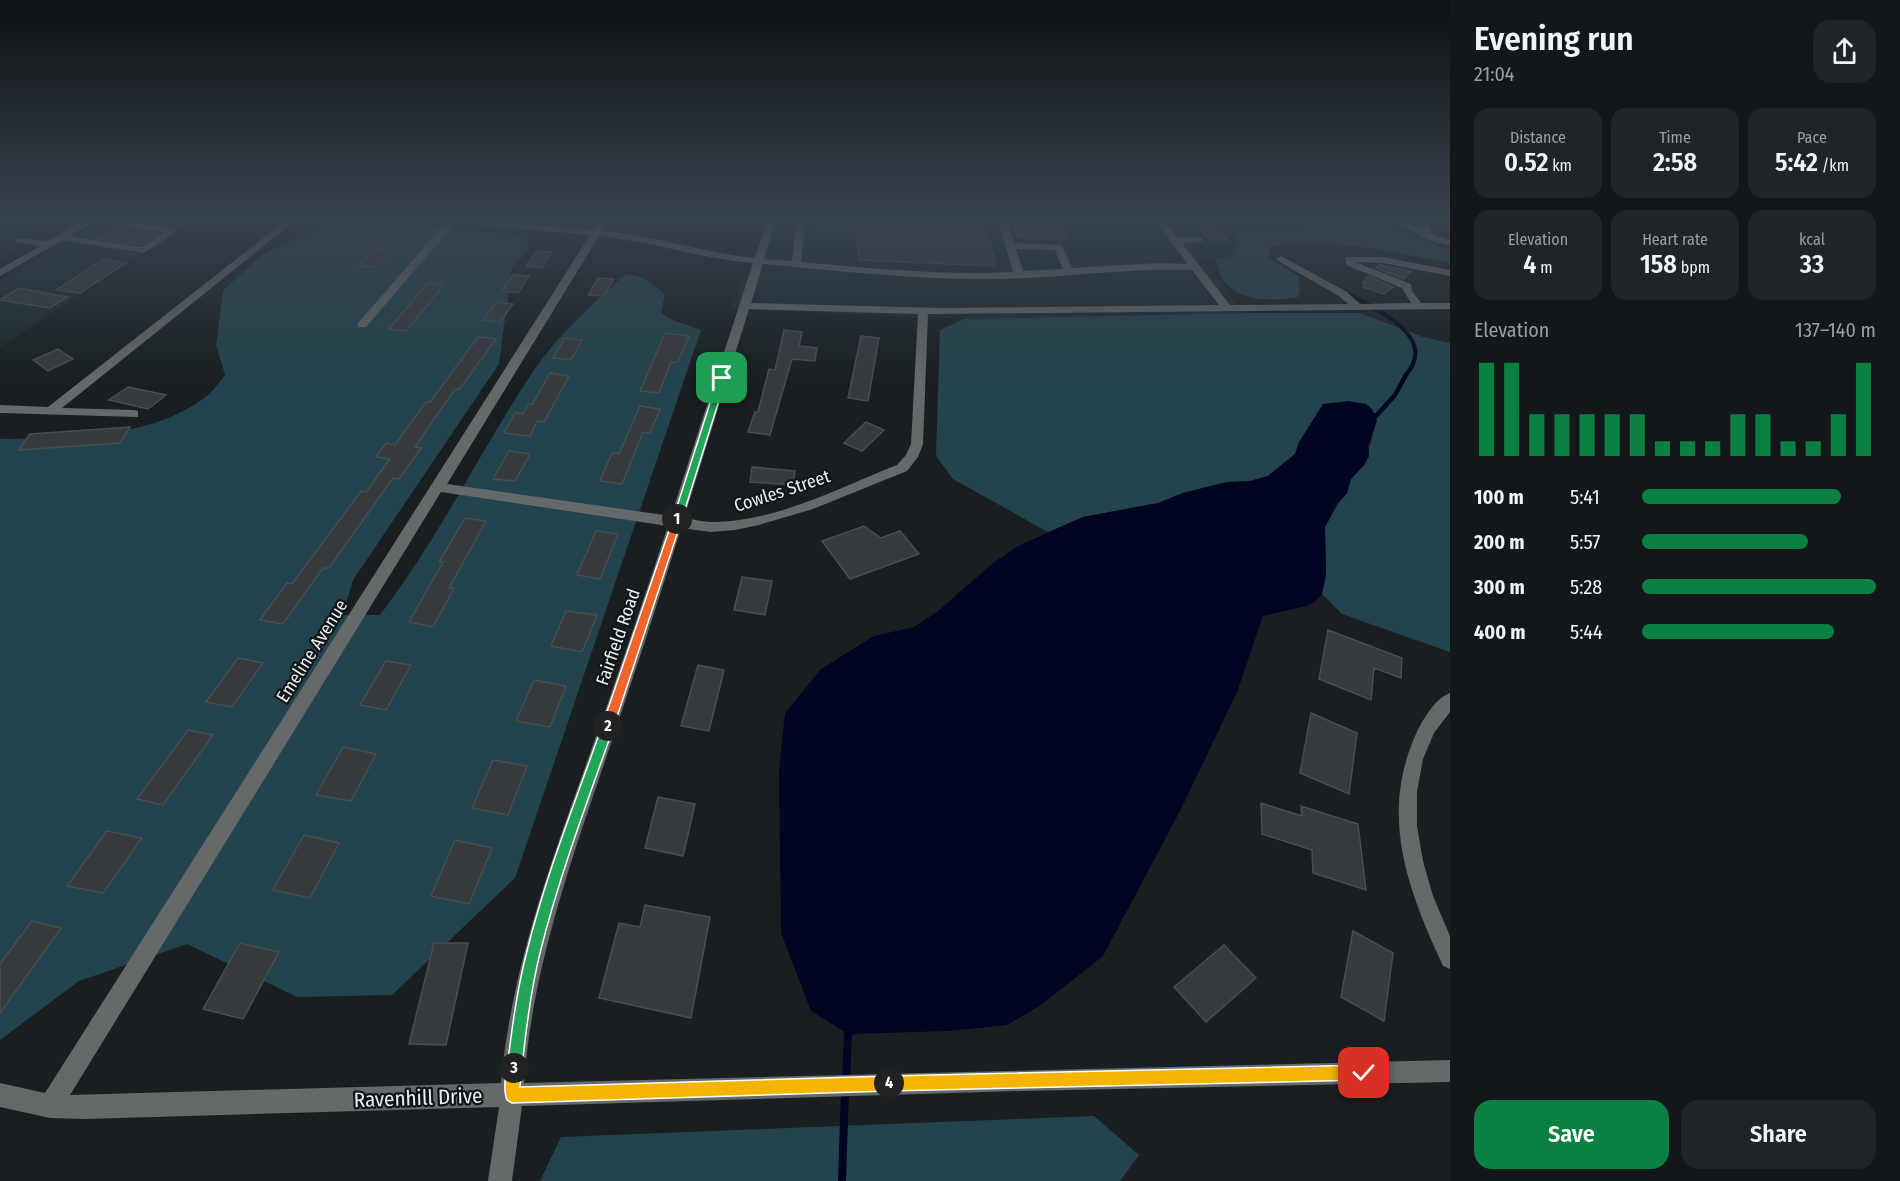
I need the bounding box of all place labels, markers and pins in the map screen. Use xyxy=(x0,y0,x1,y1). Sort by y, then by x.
pin xyxy=(696,352,747,403)
pin: 1 xyxy=(662,504,692,534)
pin: 2 xyxy=(593,711,623,741)
pin xyxy=(1338,1047,1389,1098)
pin: 3 xyxy=(499,1053,529,1083)
pin: 4 xyxy=(874,1068,904,1098)

